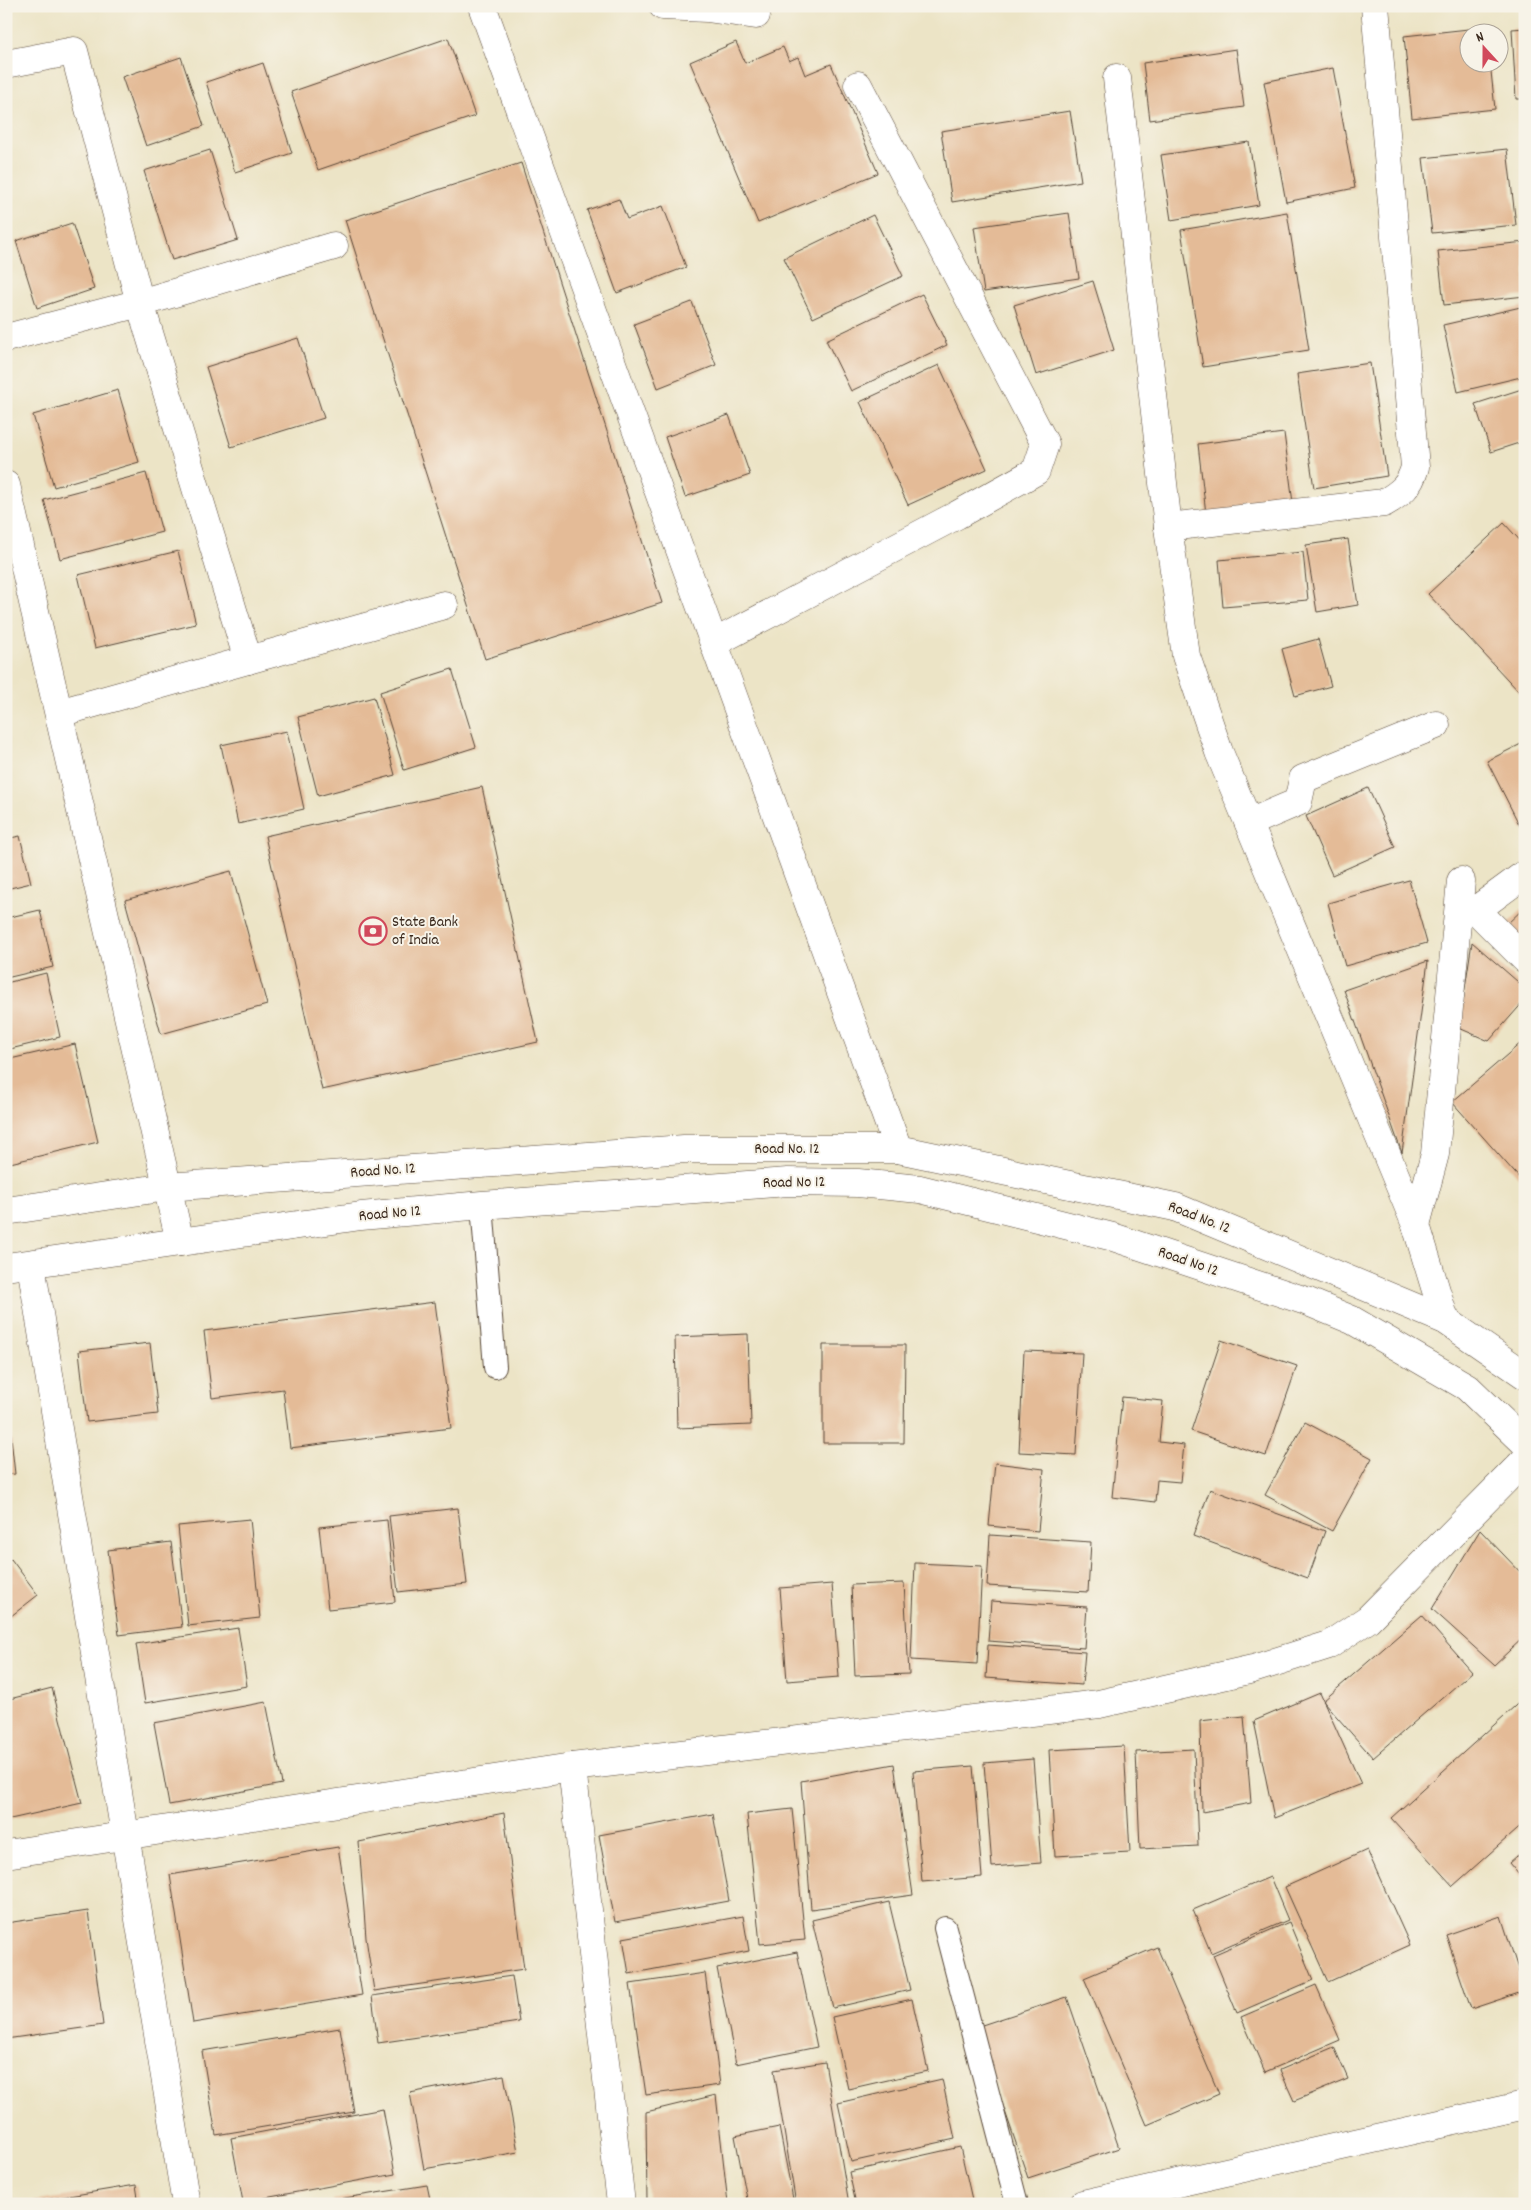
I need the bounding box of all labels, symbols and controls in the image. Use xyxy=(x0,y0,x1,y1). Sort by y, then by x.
north arrow xyxy=(1458,22,1508,72)
text: N xyxy=(1473,27,1487,48)
place label: State Bank of India xyxy=(392,911,458,952)
bank icon: State Bank of India xyxy=(358,916,388,946)
street label: Road No. 12 xyxy=(754,1138,820,1161)
street label: Road No. 12 xyxy=(350,1157,416,1185)
street label: Road No 12 xyxy=(762,1171,826,1195)
street label: Road No. 12 xyxy=(1164,1196,1234,1240)
street label: Road No 12 xyxy=(358,1200,422,1228)
street label: Road No 12 xyxy=(1155,1241,1221,1283)

